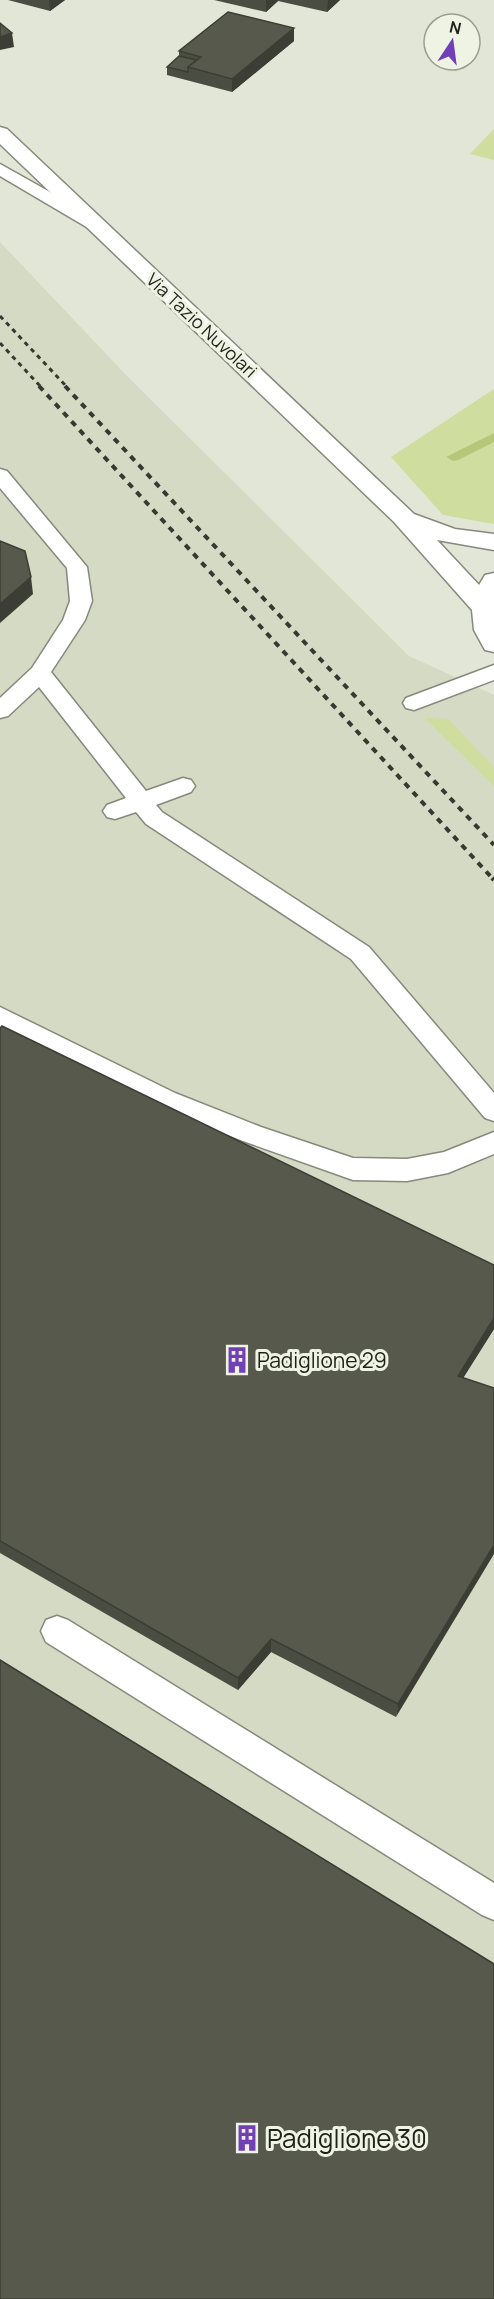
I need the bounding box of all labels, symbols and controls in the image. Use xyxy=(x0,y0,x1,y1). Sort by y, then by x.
north arrow xyxy=(422,12,482,72)
text: N xyxy=(447,15,463,39)
street label: Via Tazio Nuvolari xyxy=(141,267,263,383)
building icon: Padiglione 29 xyxy=(222,1345,252,1375)
place label: Padiglione 29 xyxy=(257,1346,387,1374)
place label: Padiglione 30 xyxy=(267,2120,427,2156)
building icon: Padiglione 30 xyxy=(232,2123,262,2153)

